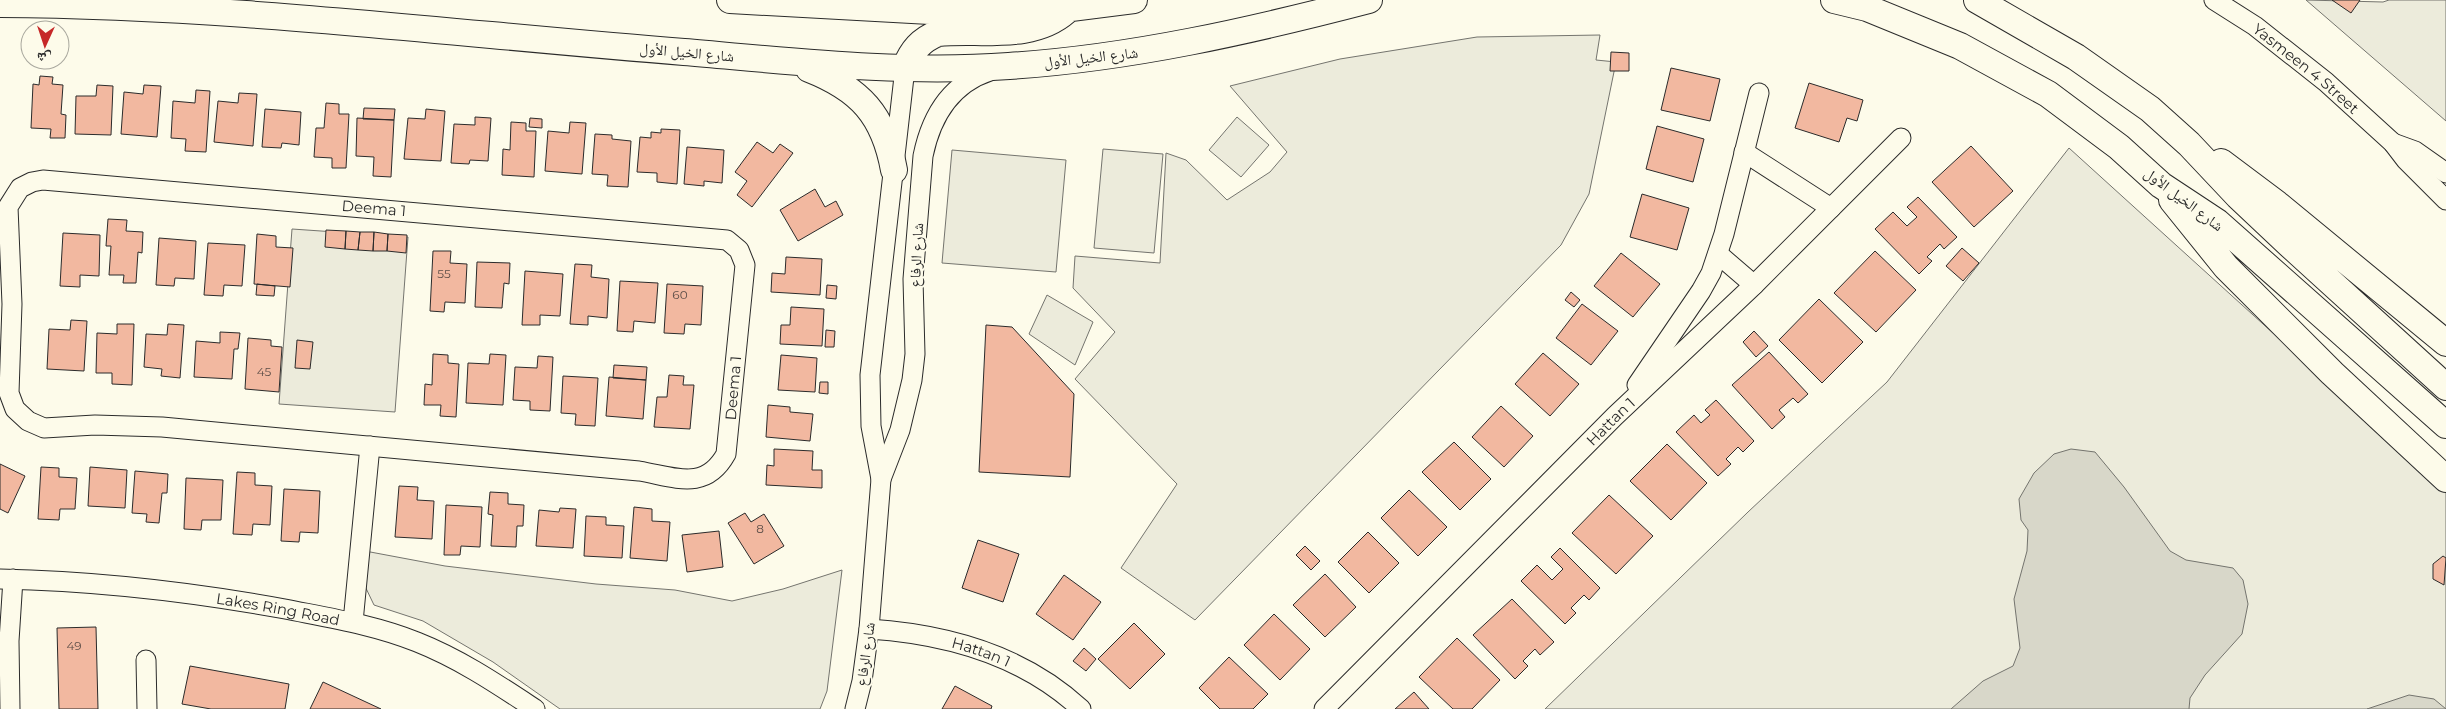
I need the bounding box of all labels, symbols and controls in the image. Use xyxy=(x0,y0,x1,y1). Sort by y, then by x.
street label: Yasmeen 4 Street xyxy=(2249,19,2364,117)
north arrow xyxy=(20,20,70,70)
street label: شارع الخيل الأول xyxy=(639,38,735,67)
street label: شارع الخيل الأول xyxy=(1043,43,1139,72)
text: ش xyxy=(36,49,52,67)
street label: شارع الخيل الأول xyxy=(2140,163,2228,236)
street label: Deema 1 xyxy=(341,196,407,220)
street label: شارع الرفاع xyxy=(905,222,928,288)
house number: 55 xyxy=(437,266,451,281)
house number: 60 xyxy=(672,287,688,302)
street label: Deema 1 xyxy=(721,355,745,421)
house number: 45 xyxy=(257,364,272,379)
street label: Hattan 1 xyxy=(1582,393,1639,449)
house number: 8 xyxy=(756,521,764,536)
street label: Lakes Ring Road xyxy=(215,588,342,629)
street label: شارع الرفاع xyxy=(851,621,880,687)
street label: Hattan 1 xyxy=(950,632,1014,670)
house number: 49 xyxy=(66,638,82,653)

